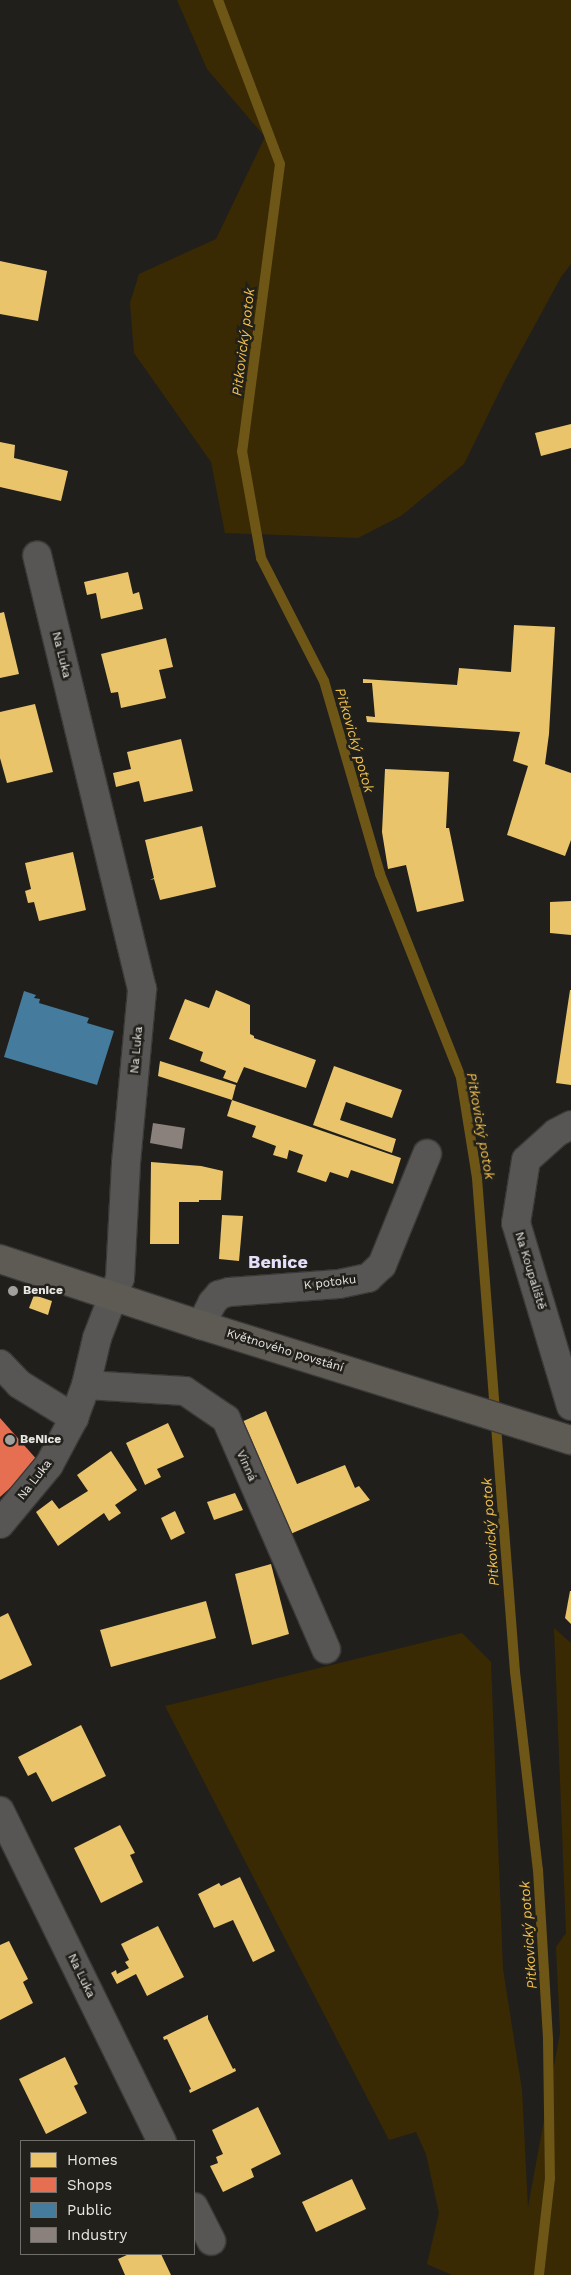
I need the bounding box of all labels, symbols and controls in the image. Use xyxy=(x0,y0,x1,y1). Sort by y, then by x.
water label: Pitkovický potok xyxy=(228,287,258,397)
street label: Na Luka xyxy=(48,630,74,680)
water label: Pitkovický potok xyxy=(332,685,378,795)
street label: Na Luka xyxy=(128,1026,146,1074)
water label: Pitkovický potok xyxy=(463,1071,499,1181)
street label: Na Koupaliště xyxy=(511,1230,549,1312)
district label: Benice xyxy=(248,1251,308,1273)
street label: K potoku xyxy=(303,1273,357,1293)
place label: Benice xyxy=(23,1284,63,1298)
marker: Benice xyxy=(7,1285,19,1297)
street label: Květnového povstání xyxy=(225,1326,345,1376)
place label: BeNice xyxy=(20,1433,61,1447)
marker: BeNice xyxy=(4,1434,16,1446)
street label: Vinná xyxy=(233,1448,259,1484)
street label: Na Luka xyxy=(15,1457,55,1503)
water label: Pitkovický potok xyxy=(478,1477,502,1587)
water label: Pitkovický potok xyxy=(516,1880,540,1990)
street label: Na Luka xyxy=(64,1951,98,2001)
legend xyxy=(20,2140,195,2255)
text: Homes xyxy=(67,2151,118,2169)
text: Shops xyxy=(67,2176,112,2194)
text: Public xyxy=(67,2201,112,2219)
text: Industry xyxy=(67,2226,127,2244)

